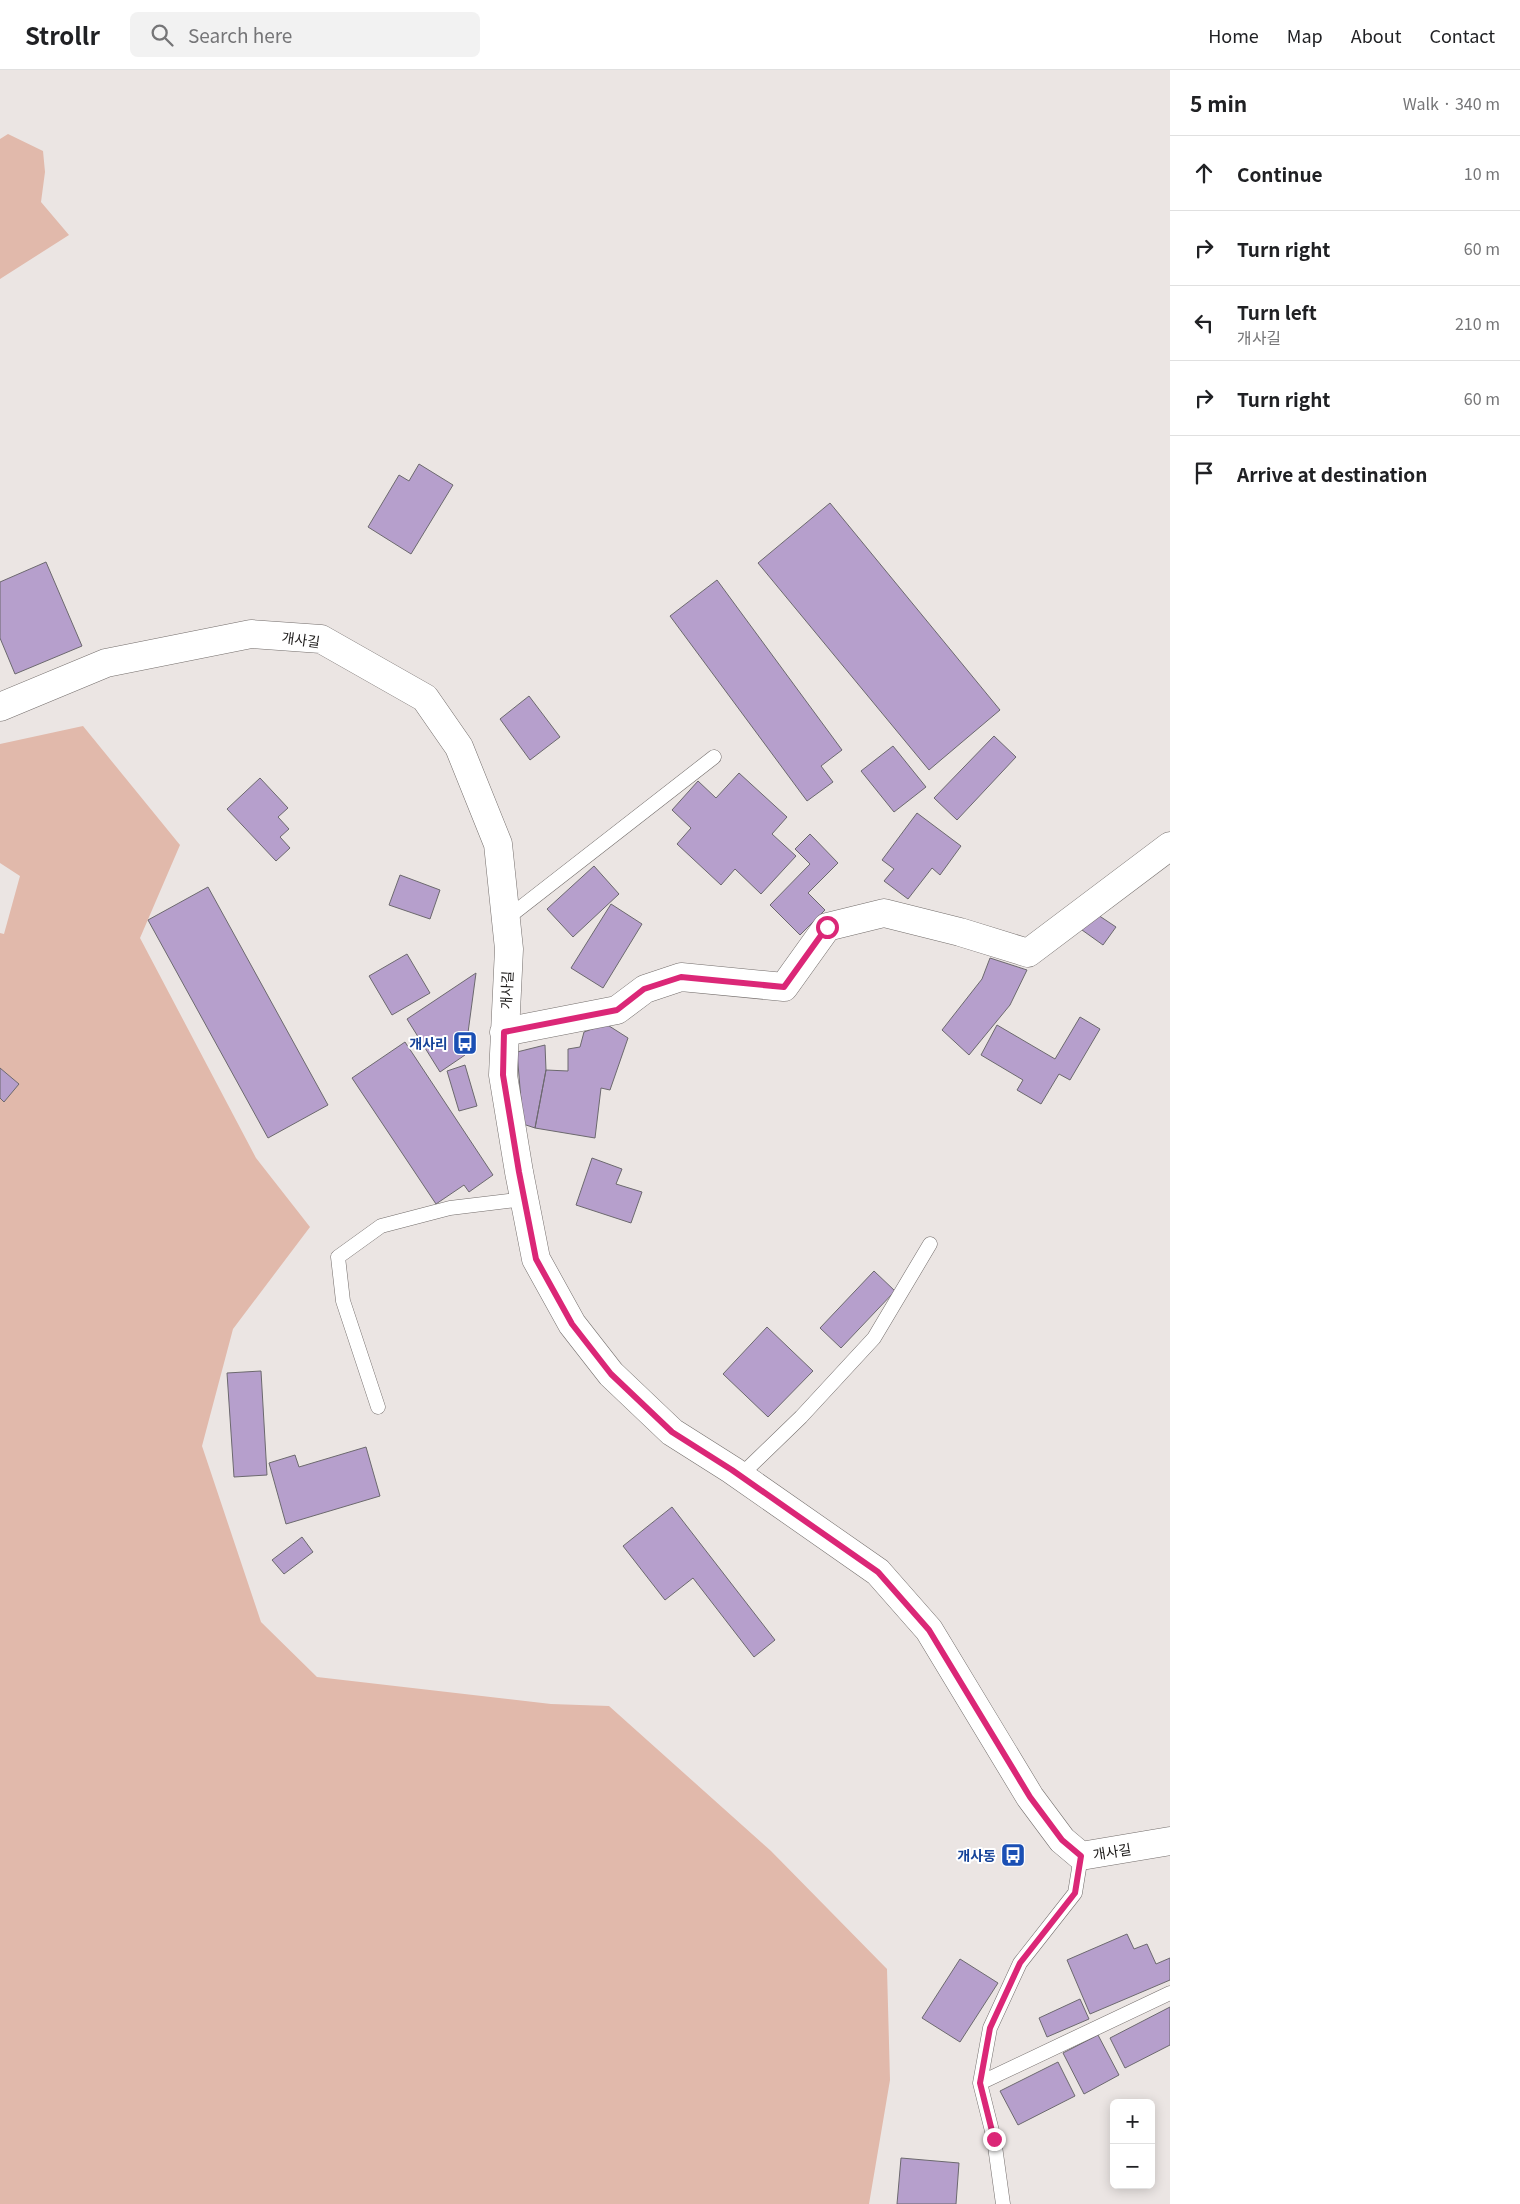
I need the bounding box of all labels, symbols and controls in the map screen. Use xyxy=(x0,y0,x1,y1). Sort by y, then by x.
search box xyxy=(130,12,480,57)
text: Strollr xyxy=(25,17,100,52)
icon: search xyxy=(148,21,176,49)
text: Search here xyxy=(188,21,292,48)
text: Home xyxy=(1208,22,1259,48)
text: Map xyxy=(1287,22,1323,48)
text: About xyxy=(1351,22,1401,48)
text: Contact xyxy=(1429,22,1495,48)
text: 5 min xyxy=(1190,88,1247,118)
text: Walk · 340 m xyxy=(1403,91,1500,115)
icon: ahead xyxy=(1190,159,1218,187)
text: Continue xyxy=(1237,160,1323,187)
text: 10 m xyxy=(1464,161,1500,185)
icon: right xyxy=(1190,234,1218,262)
text: Turn right xyxy=(1237,235,1330,262)
text: 60 m xyxy=(1464,236,1500,260)
text: Turn left xyxy=(1237,298,1317,325)
icon: left xyxy=(1190,309,1218,337)
text: 210 m xyxy=(1455,311,1500,335)
text: 개사길 xyxy=(1237,325,1281,349)
icon: right xyxy=(1190,384,1218,412)
text: Turn right xyxy=(1237,385,1330,412)
text: 60 m xyxy=(1464,386,1500,410)
icon: arrive xyxy=(1190,459,1218,487)
text: Arrive at destination xyxy=(1237,460,1427,487)
street label: 개사길 xyxy=(280,626,322,652)
route start xyxy=(816,916,839,939)
street label: 개사길 xyxy=(495,970,517,1010)
bus stop icon: 개사리 xyxy=(452,1030,478,1056)
place label: 개사리 xyxy=(409,1033,448,1053)
street label: 개사길 xyxy=(1091,1838,1133,1864)
bus stop icon: 개사동 xyxy=(1000,1842,1026,1868)
place label: 개사동 xyxy=(957,1845,996,1865)
map controls xyxy=(1110,2099,1155,2189)
button: + xyxy=(1110,2099,1155,2144)
route end xyxy=(983,2128,1006,2151)
button: − xyxy=(1110,2144,1155,2189)

